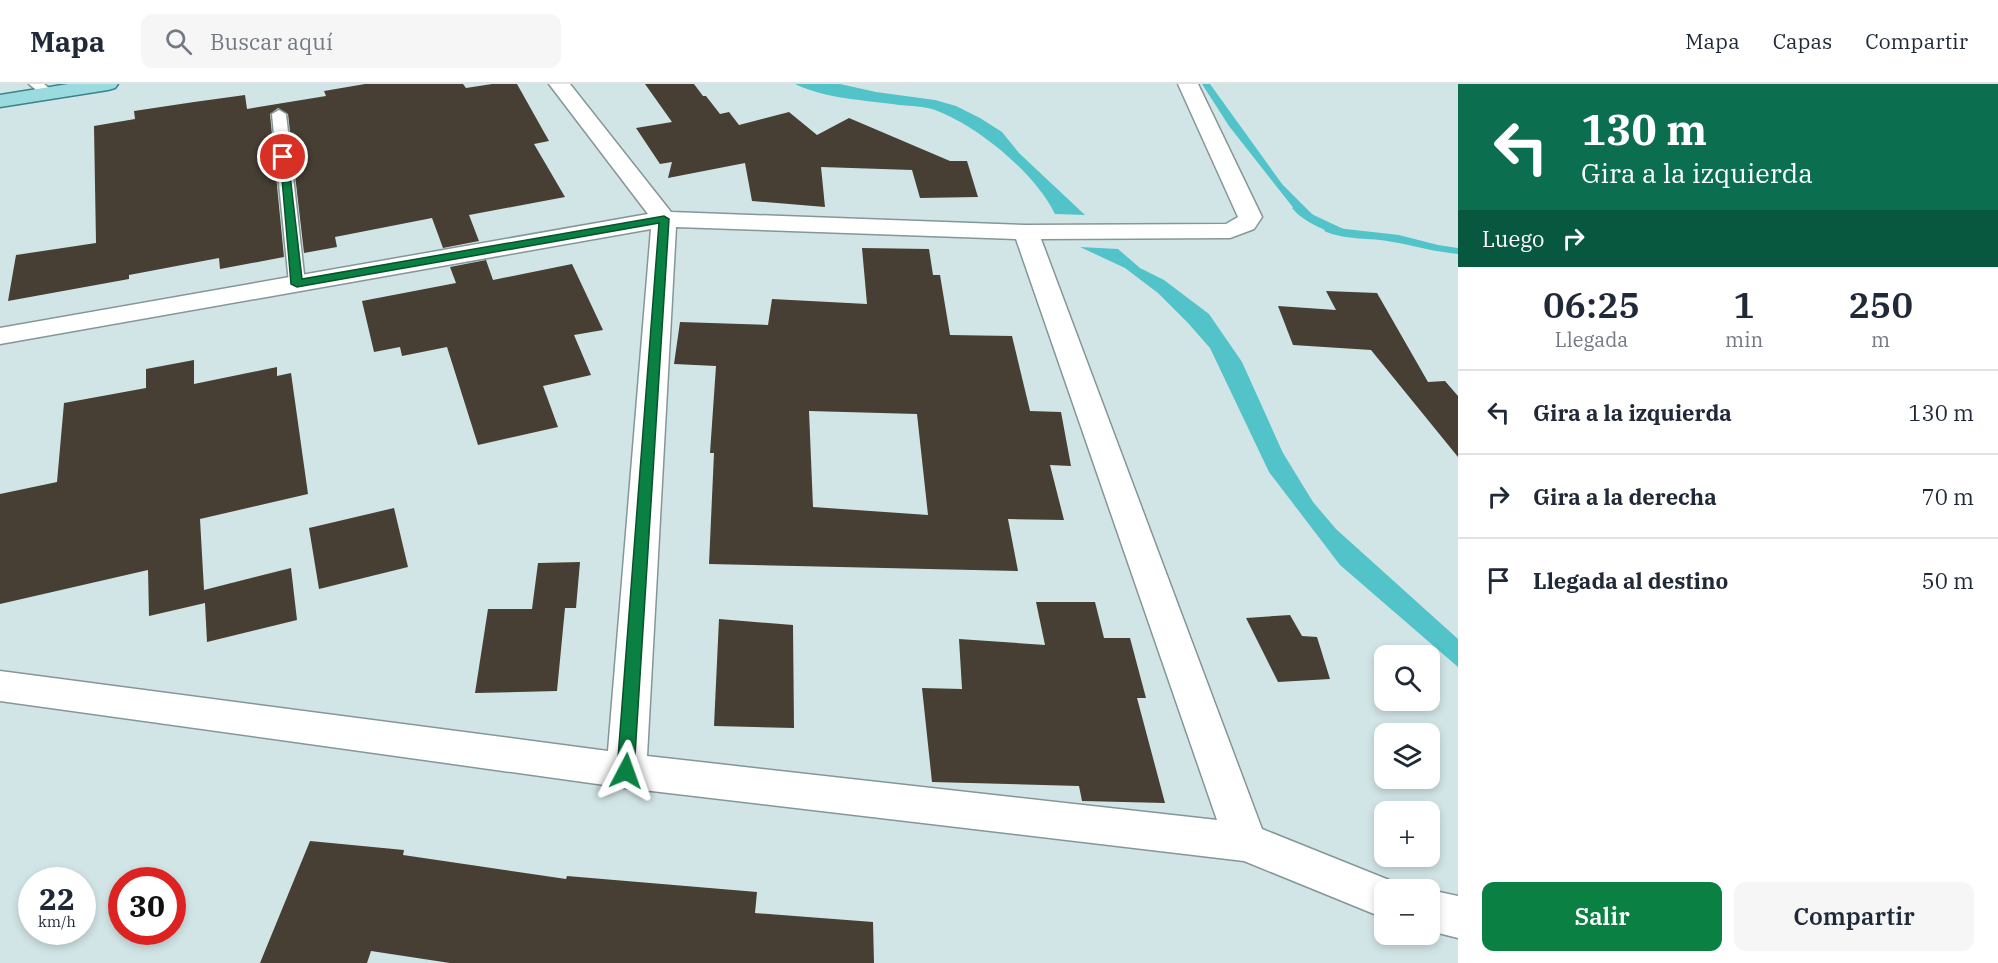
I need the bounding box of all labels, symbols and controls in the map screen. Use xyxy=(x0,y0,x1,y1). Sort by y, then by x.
search box xyxy=(141,14,561,68)
text: Mapa xyxy=(30,23,105,60)
icon: search xyxy=(162,25,195,58)
text: Buscar aquí xyxy=(210,27,333,56)
text: Mapa xyxy=(1685,27,1740,55)
text: Capas xyxy=(1773,27,1832,55)
text: Compartir xyxy=(1865,27,1968,55)
text: 130 m xyxy=(1581,102,1707,157)
icon: left xyxy=(1482,108,1560,186)
pin xyxy=(257,131,308,182)
icon: arrive xyxy=(266,140,299,173)
text: Gira a la izquierda xyxy=(1581,155,1813,190)
icon: right xyxy=(1557,222,1590,255)
text: Luego xyxy=(1482,224,1545,253)
text: 06:25 xyxy=(1543,281,1640,328)
text: 1 xyxy=(1733,281,1755,328)
text: 250 xyxy=(1848,281,1913,328)
text: Llegada xyxy=(1555,326,1628,353)
text: min xyxy=(1725,326,1763,353)
text: m xyxy=(1871,326,1890,353)
icon: left xyxy=(1482,396,1515,429)
text: Gira a la izquierda xyxy=(1533,398,1732,427)
text: 130 m xyxy=(1908,398,1974,427)
icon: right xyxy=(1482,480,1515,513)
text: Gira a la derecha xyxy=(1533,482,1717,511)
text: 70 m xyxy=(1922,482,1974,511)
icon: arrive xyxy=(1482,564,1515,597)
text: Llegada al destino xyxy=(1533,566,1728,595)
text: 50 m xyxy=(1922,566,1974,595)
map controls xyxy=(1374,645,1440,945)
button: search xyxy=(1374,645,1440,711)
button: layers xyxy=(1374,723,1440,789)
position arrow xyxy=(594,739,658,803)
button: + xyxy=(1374,801,1440,867)
speed limit sign: 30 xyxy=(108,867,186,945)
text: 22 xyxy=(39,879,75,918)
button: − xyxy=(1374,879,1440,945)
button: Salir xyxy=(1482,882,1722,951)
button: Compartir xyxy=(1734,882,1974,951)
text: km/h xyxy=(38,912,76,931)

